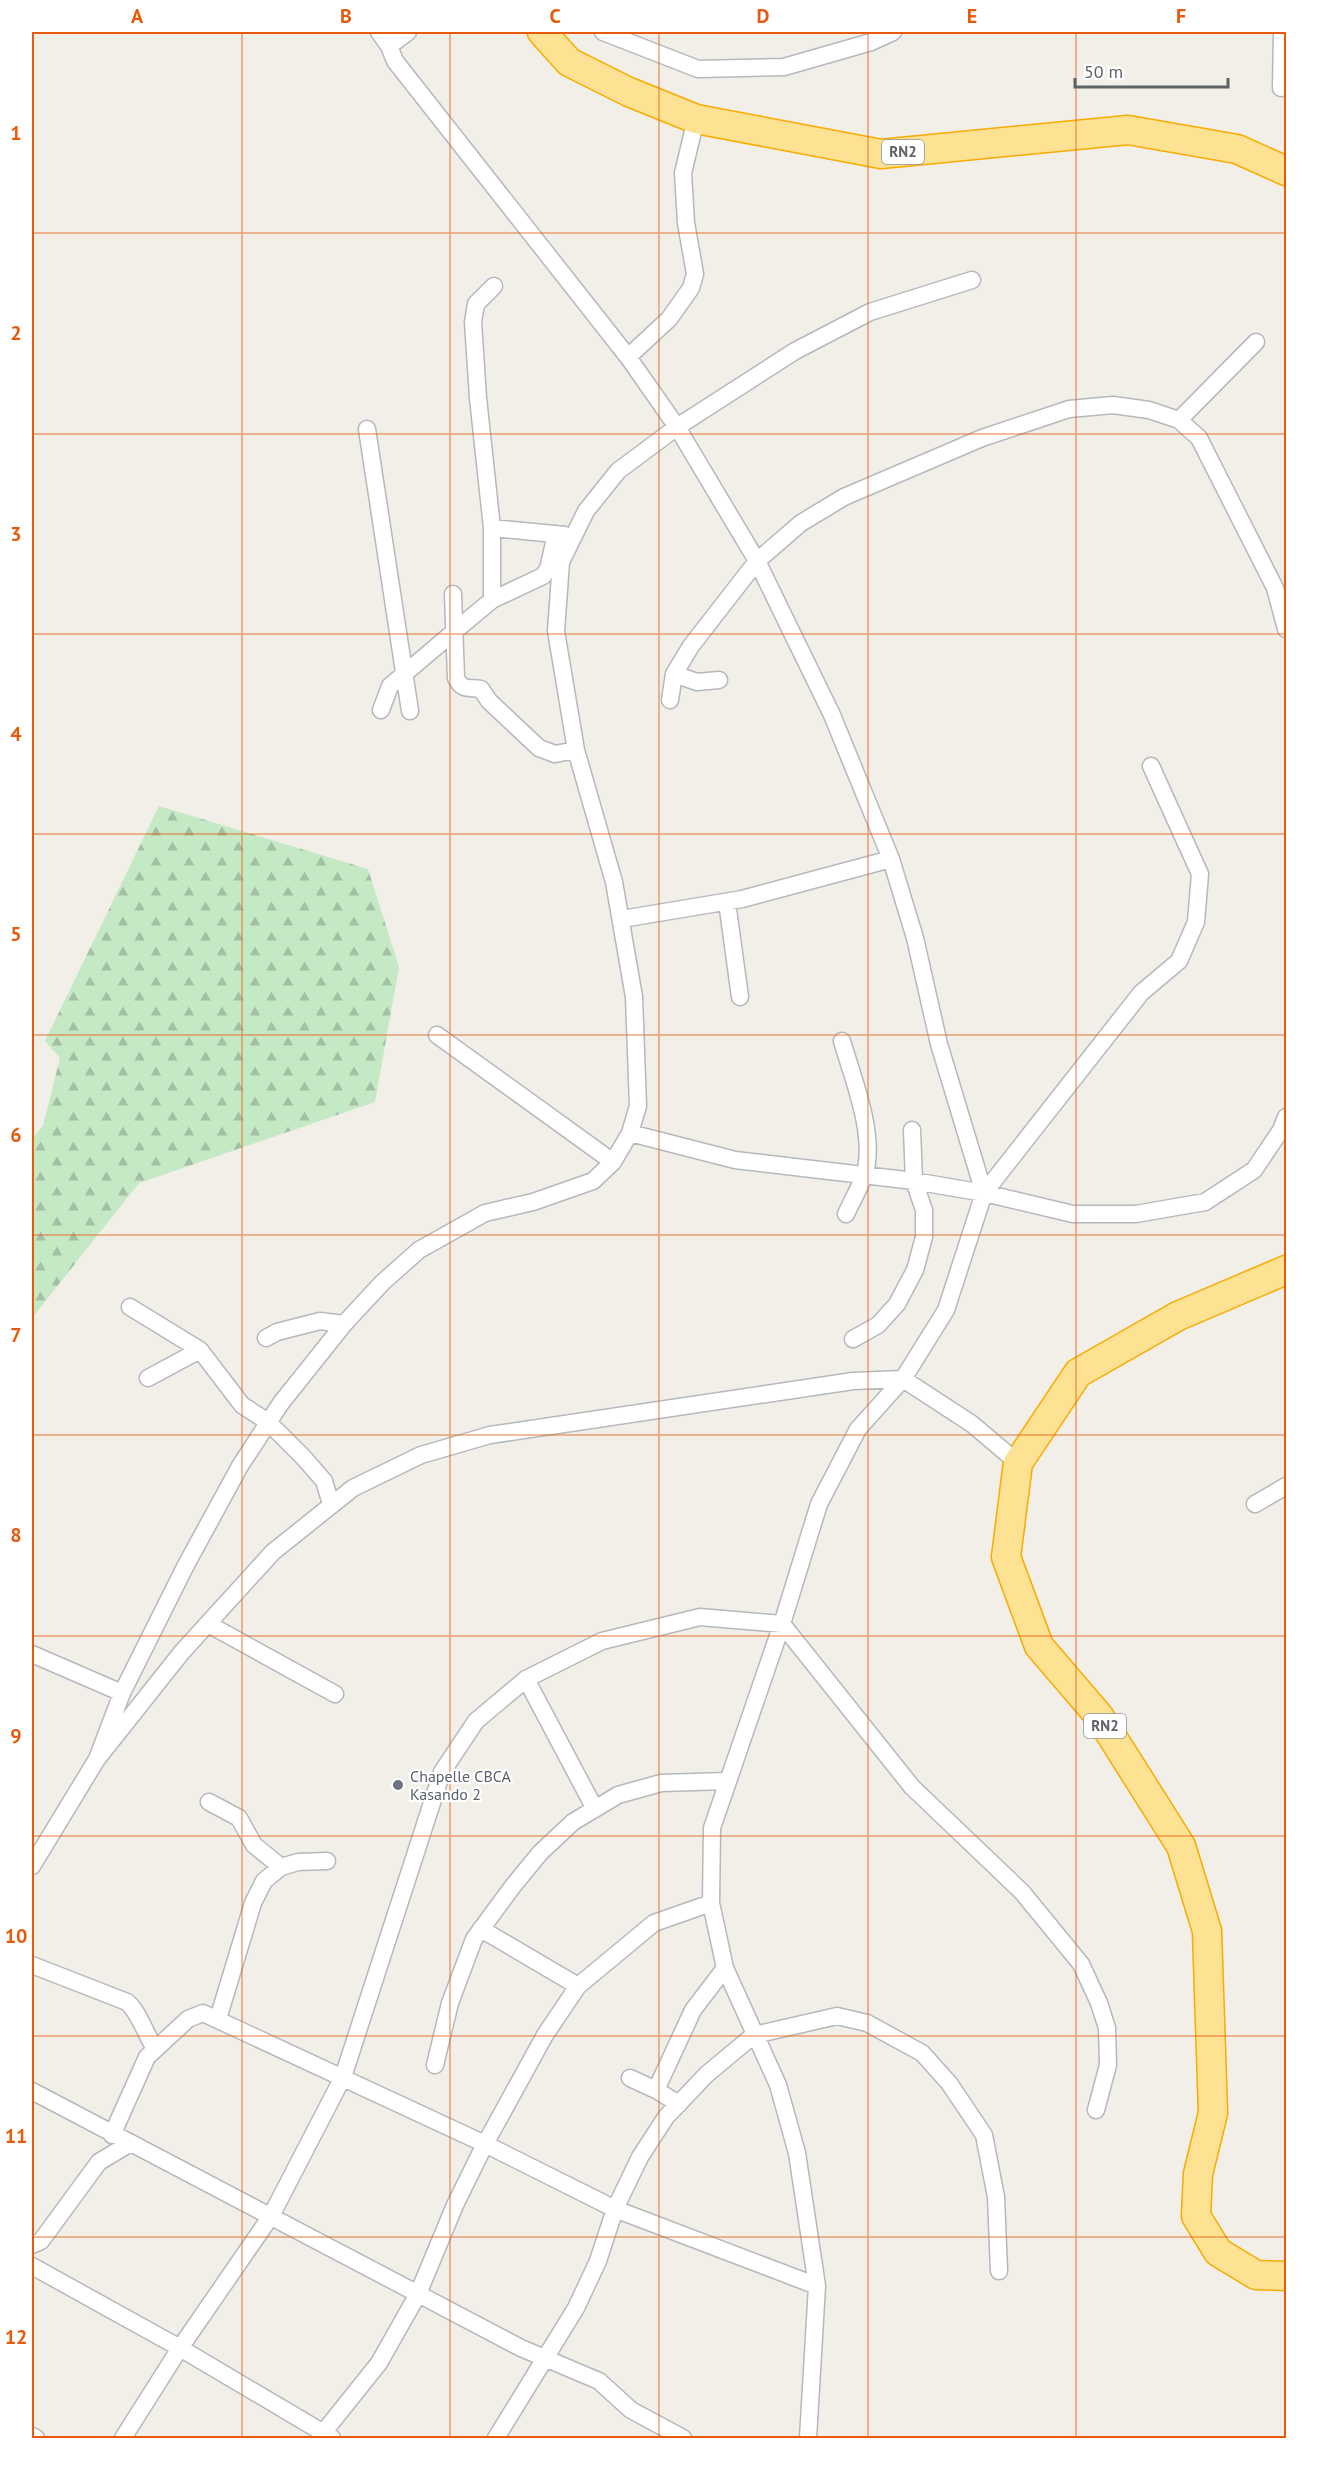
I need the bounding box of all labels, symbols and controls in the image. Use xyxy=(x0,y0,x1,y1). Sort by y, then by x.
text: A xyxy=(131,3,144,29)
text: B xyxy=(340,3,352,29)
text: C xyxy=(549,3,561,29)
text: D xyxy=(757,3,770,29)
text: E xyxy=(967,3,977,29)
text: F xyxy=(1176,3,1186,29)
scale bar xyxy=(1075,51,1228,89)
text: 50 m xyxy=(1084,60,1123,83)
text: 1 xyxy=(10,120,22,146)
road number: RN2 xyxy=(882,140,924,164)
text: 2 xyxy=(10,320,22,346)
text: 3 xyxy=(10,521,22,547)
text: 4 xyxy=(10,721,22,747)
text: 5 xyxy=(10,921,22,947)
text: 6 xyxy=(10,1122,22,1148)
text: 7 xyxy=(10,1322,22,1348)
text: 8 xyxy=(10,1522,22,1548)
road number: RN2 xyxy=(1084,1714,1126,1738)
text: 9 xyxy=(10,1723,22,1749)
place label: Chapelle CBCA Kasando 2 xyxy=(410,1766,512,1804)
marker: Chapelle CBCA Kasando 2 xyxy=(391,1778,405,1792)
text: 10 xyxy=(5,1923,27,1949)
text: 11 xyxy=(5,2123,27,2149)
text: 12 xyxy=(5,2324,27,2350)

